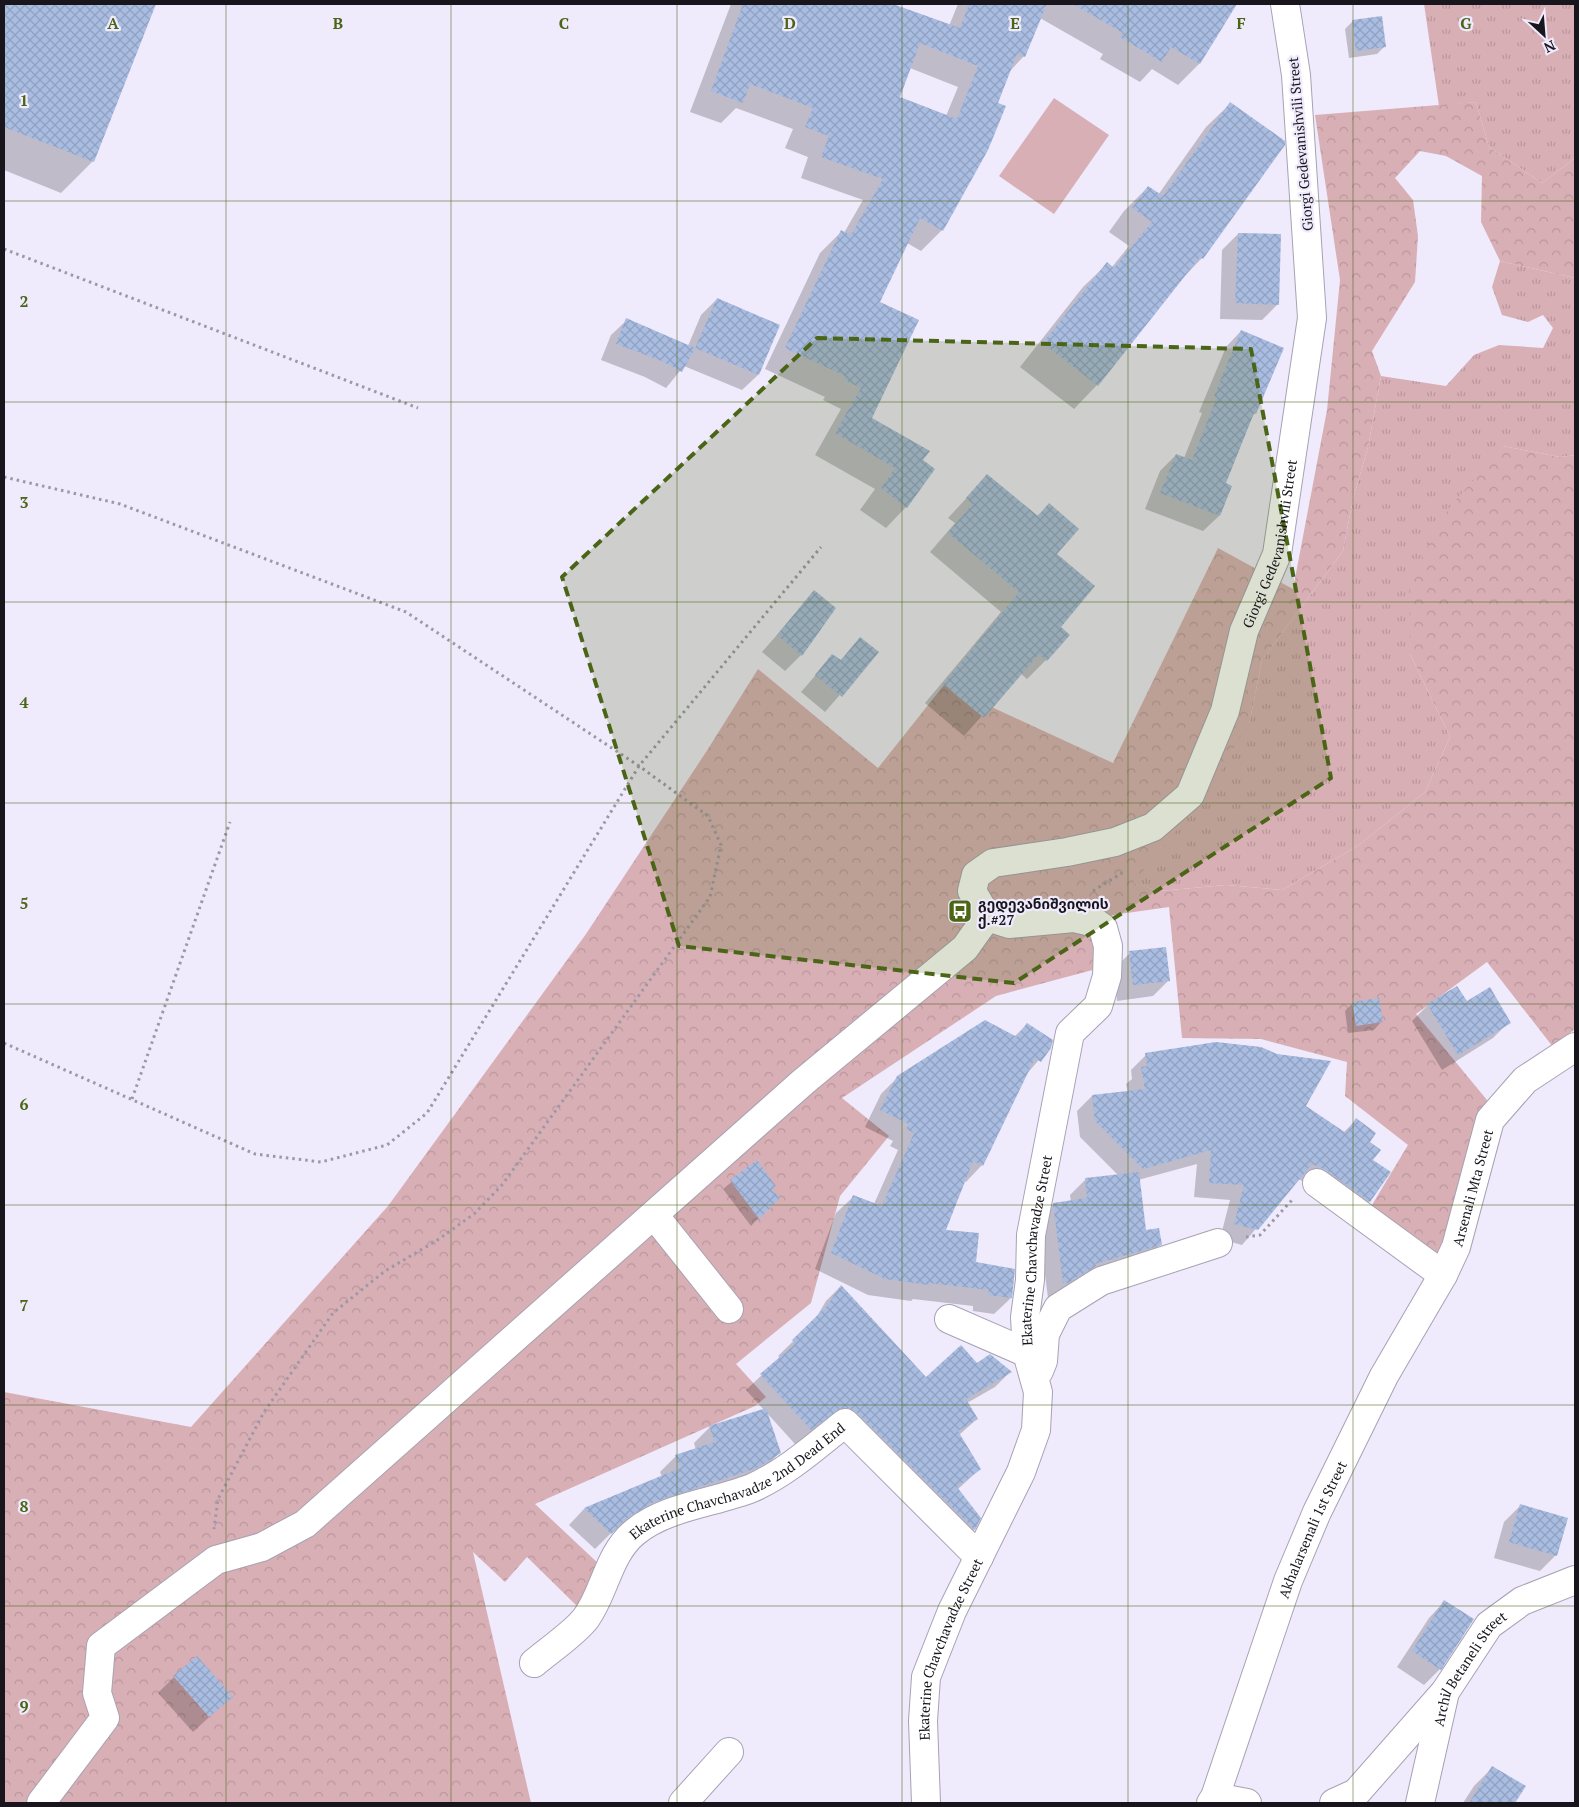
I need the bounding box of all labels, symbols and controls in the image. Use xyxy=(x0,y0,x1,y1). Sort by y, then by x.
north arrow xyxy=(1519,10,1569,60)
text: A xyxy=(107,12,119,34)
text: B xyxy=(333,12,343,34)
text: C xyxy=(559,12,569,34)
text: D xyxy=(784,12,796,34)
text: E xyxy=(1010,12,1020,34)
text: F xyxy=(1236,12,1246,34)
text: G xyxy=(1460,12,1472,34)
text: N xyxy=(1541,36,1559,58)
street label: Giorgi Gedevanishvili Street xyxy=(1283,55,1317,232)
text: 1 xyxy=(19,89,29,111)
text: 2 xyxy=(19,290,29,312)
street label: Giorgi Gedevanishvili Street xyxy=(1237,457,1301,631)
text: 3 xyxy=(19,491,29,513)
text: 4 xyxy=(19,691,29,713)
text: 5 xyxy=(19,892,29,914)
place label: გედევანიშვილის ქ.#27 xyxy=(978,894,1109,929)
bus stop icon: გედევანიშვილის ქ.#27 xyxy=(947,898,973,924)
text: 6 xyxy=(19,1093,29,1115)
street label: Arsenali Mta Street xyxy=(1447,1126,1497,1248)
street label: Ekaterine Chavchavadze Street xyxy=(1015,1152,1056,1346)
text: 7 xyxy=(19,1294,29,1316)
street label: Ekaterine Chavchavadze 2nd Dead End xyxy=(625,1418,849,1543)
street label: Akhalarsenali 1st Street xyxy=(1273,1457,1351,1601)
text: 8 xyxy=(19,1495,29,1517)
street label: Ekaterine Chavchavadze Street xyxy=(913,1554,987,1741)
street label: Archil Betaneli Street xyxy=(1428,1606,1511,1728)
text: 9 xyxy=(19,1695,29,1717)

